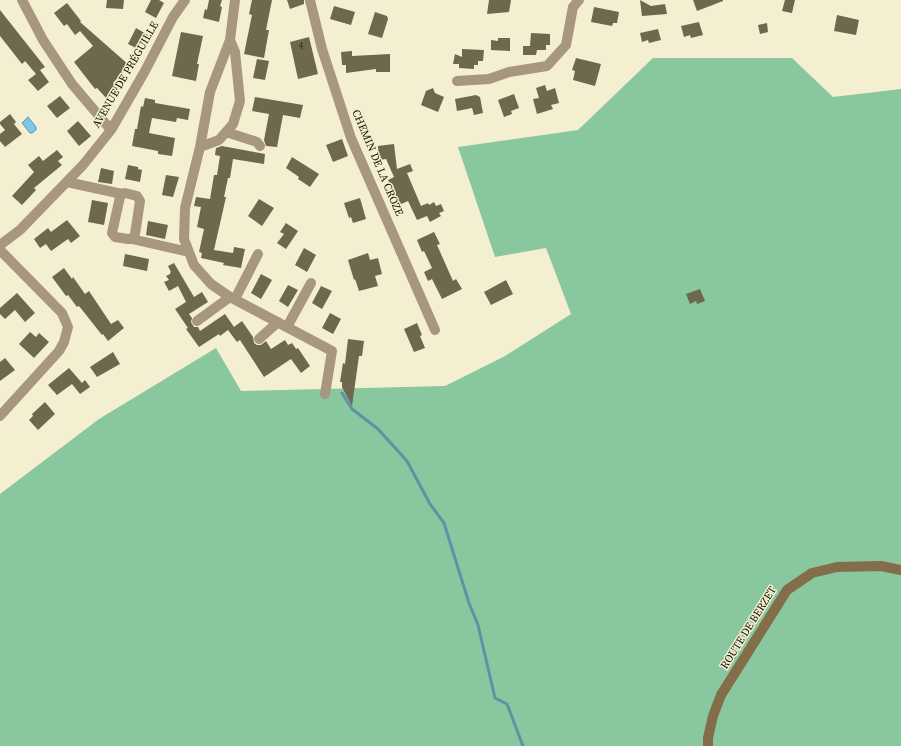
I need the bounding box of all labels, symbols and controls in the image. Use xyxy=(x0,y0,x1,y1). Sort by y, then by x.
street label: AVENUE DE PRÉGUILLE xyxy=(90,20,162,130)
house number: 4 xyxy=(299,42,303,52)
street label: CHEMIN DE LA CROZE xyxy=(349,108,405,218)
street label: ROUTE DE BERZET xyxy=(718,584,780,672)

